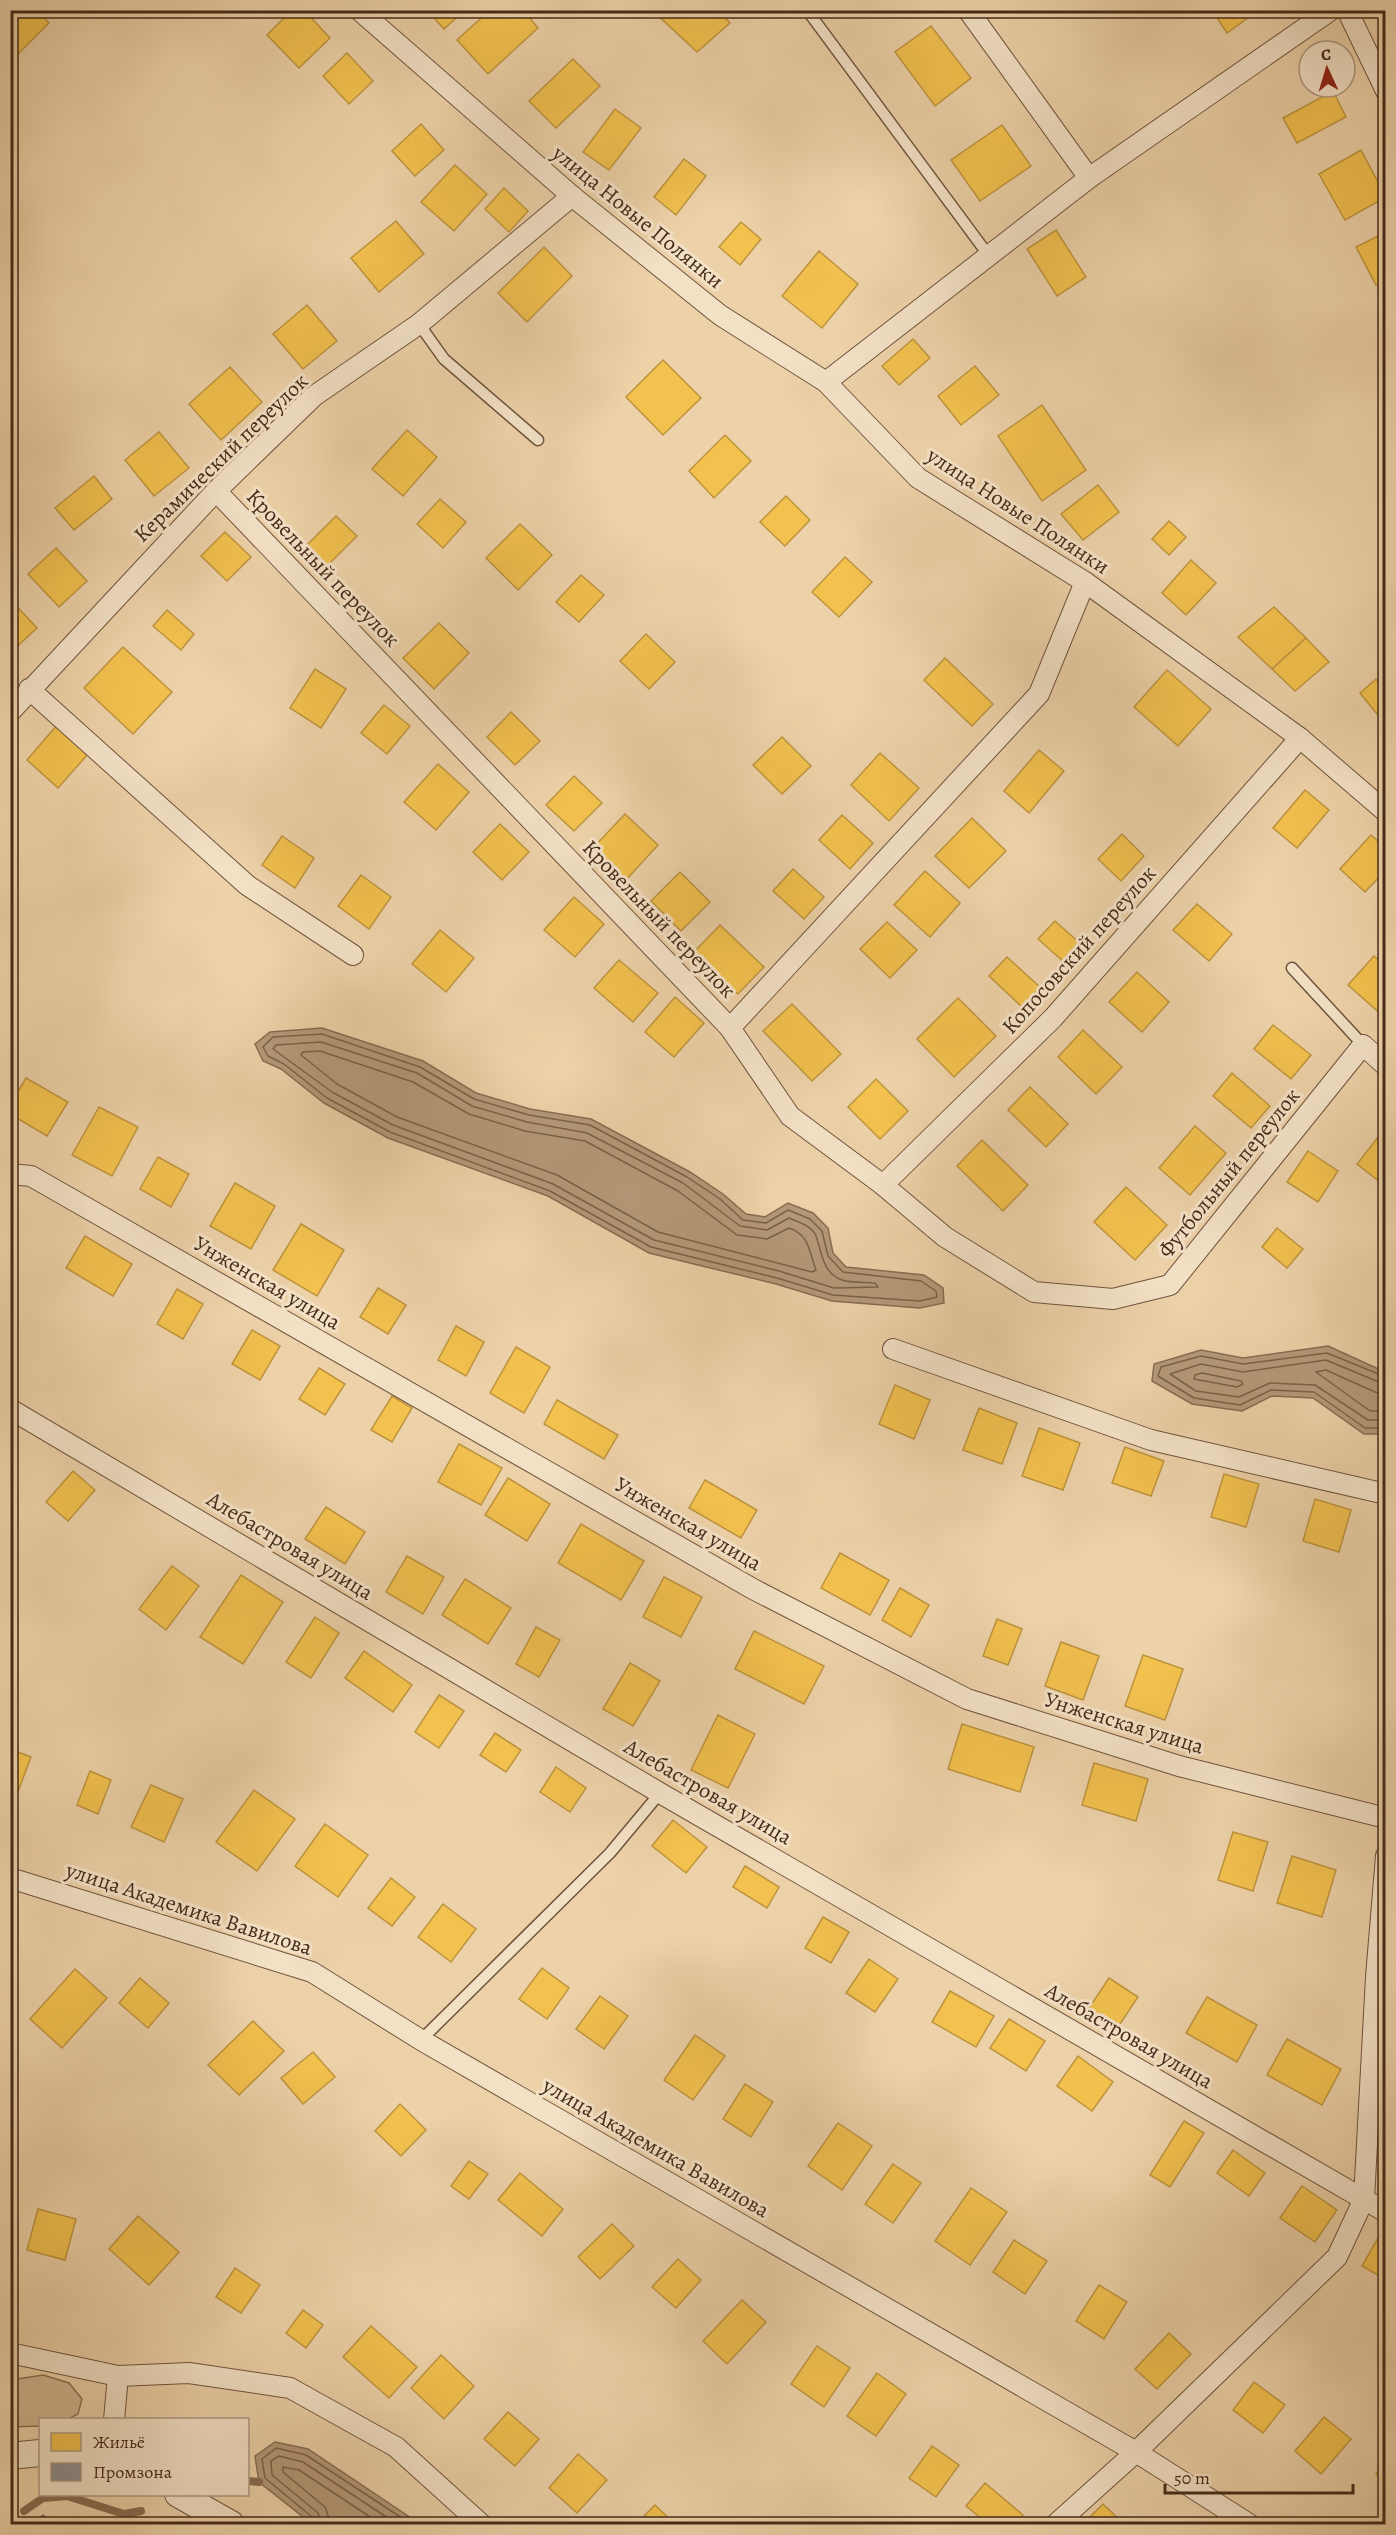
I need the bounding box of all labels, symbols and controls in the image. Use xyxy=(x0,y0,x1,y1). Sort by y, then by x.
north arrow xyxy=(1297,39,1357,99)
text: С xyxy=(1320,44,1332,66)
street label: улица Новые Полянки xyxy=(545,138,730,295)
street label: Керамический переулок xyxy=(127,367,315,549)
street label: улица Новые Полянки xyxy=(920,440,1115,581)
street label: Кровельный переулок xyxy=(239,482,407,654)
street label: Кровельный переулок xyxy=(575,833,743,1005)
street label: Копосовский переулок xyxy=(995,859,1163,1041)
street label: Футбольный переулок xyxy=(1151,1082,1307,1264)
street label: Унженская улица xyxy=(188,1229,347,1338)
street label: Унженская улица xyxy=(609,1470,768,1579)
street label: Алебастровая улица xyxy=(200,1484,380,1608)
street label: Унженская улица xyxy=(1041,1684,1208,1762)
street label: Алебастровая улица xyxy=(618,1731,798,1853)
street label: улица Академика Вавилова xyxy=(61,1855,317,1963)
street label: Алебастровая улица xyxy=(1039,1975,1219,2097)
street label: улица Академика Вавилова xyxy=(536,2070,776,2226)
legend xyxy=(39,2418,249,2496)
text: Жильё xyxy=(93,2430,145,2454)
scale bar xyxy=(1165,2457,1352,2495)
text: Промзона xyxy=(93,2460,173,2484)
text: 50 m xyxy=(1174,2466,1210,2490)

